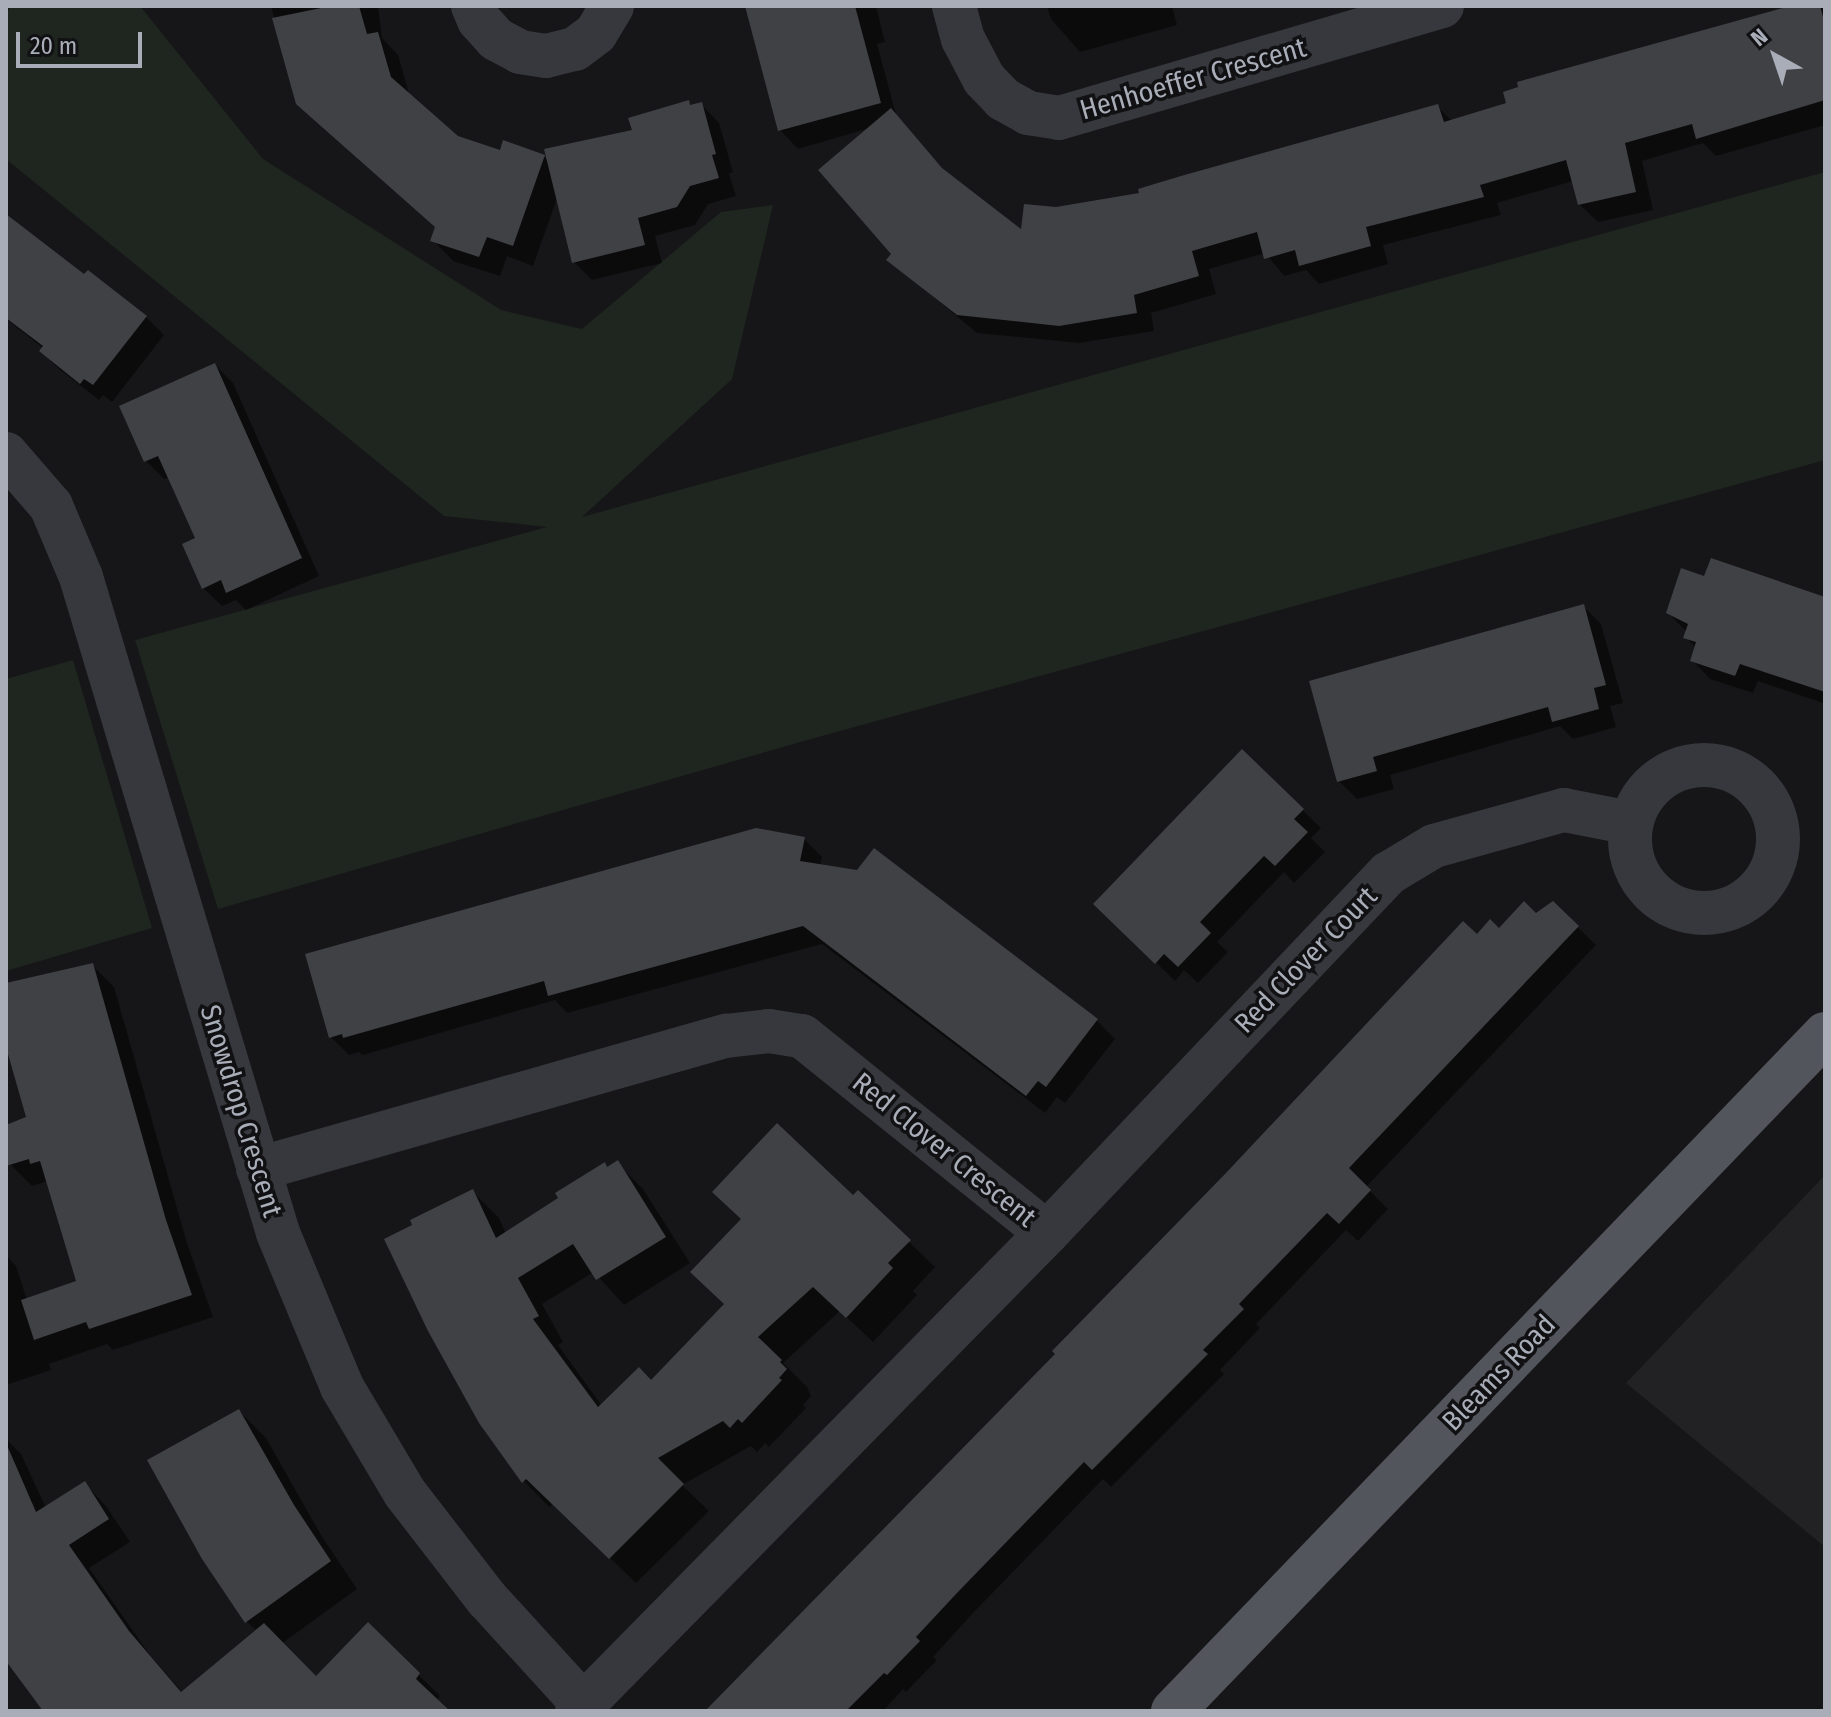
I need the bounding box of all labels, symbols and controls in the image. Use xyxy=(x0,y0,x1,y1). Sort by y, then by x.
scale bar xyxy=(20,16,146,66)
north arrow xyxy=(1735,16,1815,96)
text: N xyxy=(1746,23,1773,52)
street label: Henhoeffer Crescent xyxy=(1076,31,1310,127)
text: 20 m xyxy=(30,32,77,60)
street label: Red Clover Court xyxy=(1228,880,1384,1040)
street label: Snowdrop Crescent xyxy=(193,1001,289,1221)
street label: Red Clover Crescent xyxy=(845,1066,1043,1234)
street label: Bleams Road xyxy=(1436,1308,1562,1438)

